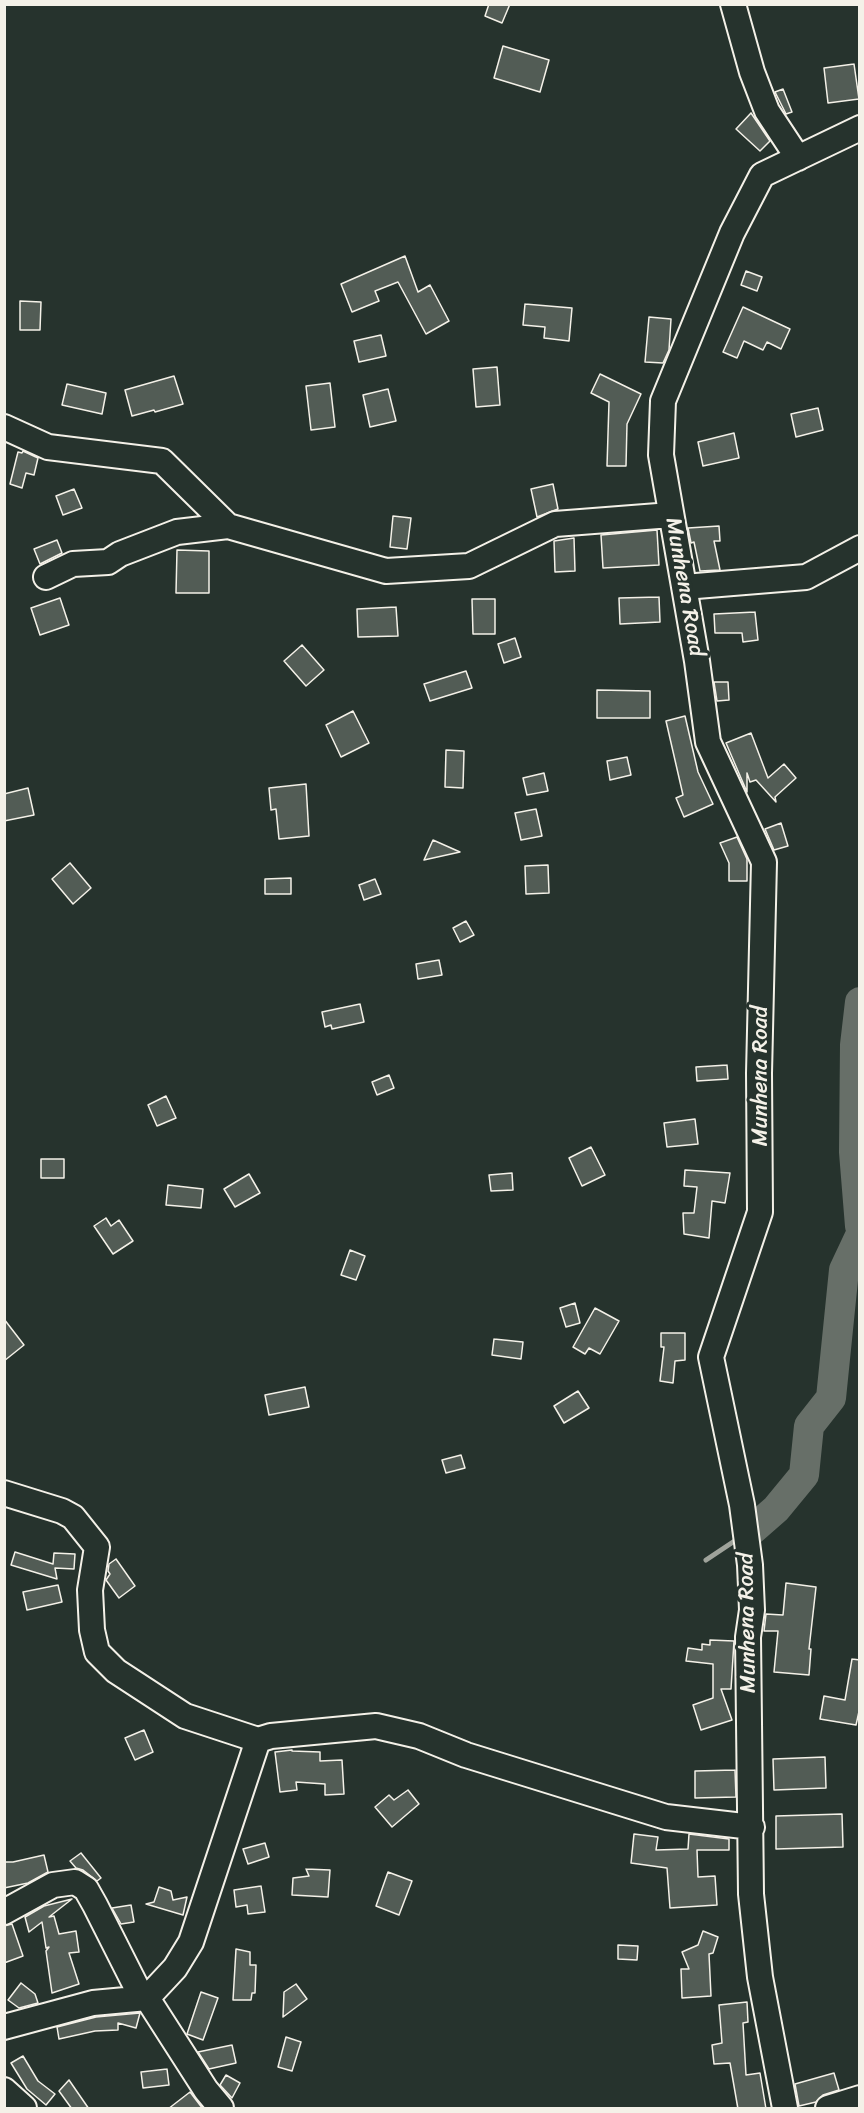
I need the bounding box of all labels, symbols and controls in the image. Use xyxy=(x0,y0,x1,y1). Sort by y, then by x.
street label: Munhena Road xyxy=(659,516,709,658)
street label: Munhena Road xyxy=(748,1006,774,1146)
street label: Munhena Road xyxy=(734,1553,762,1693)

